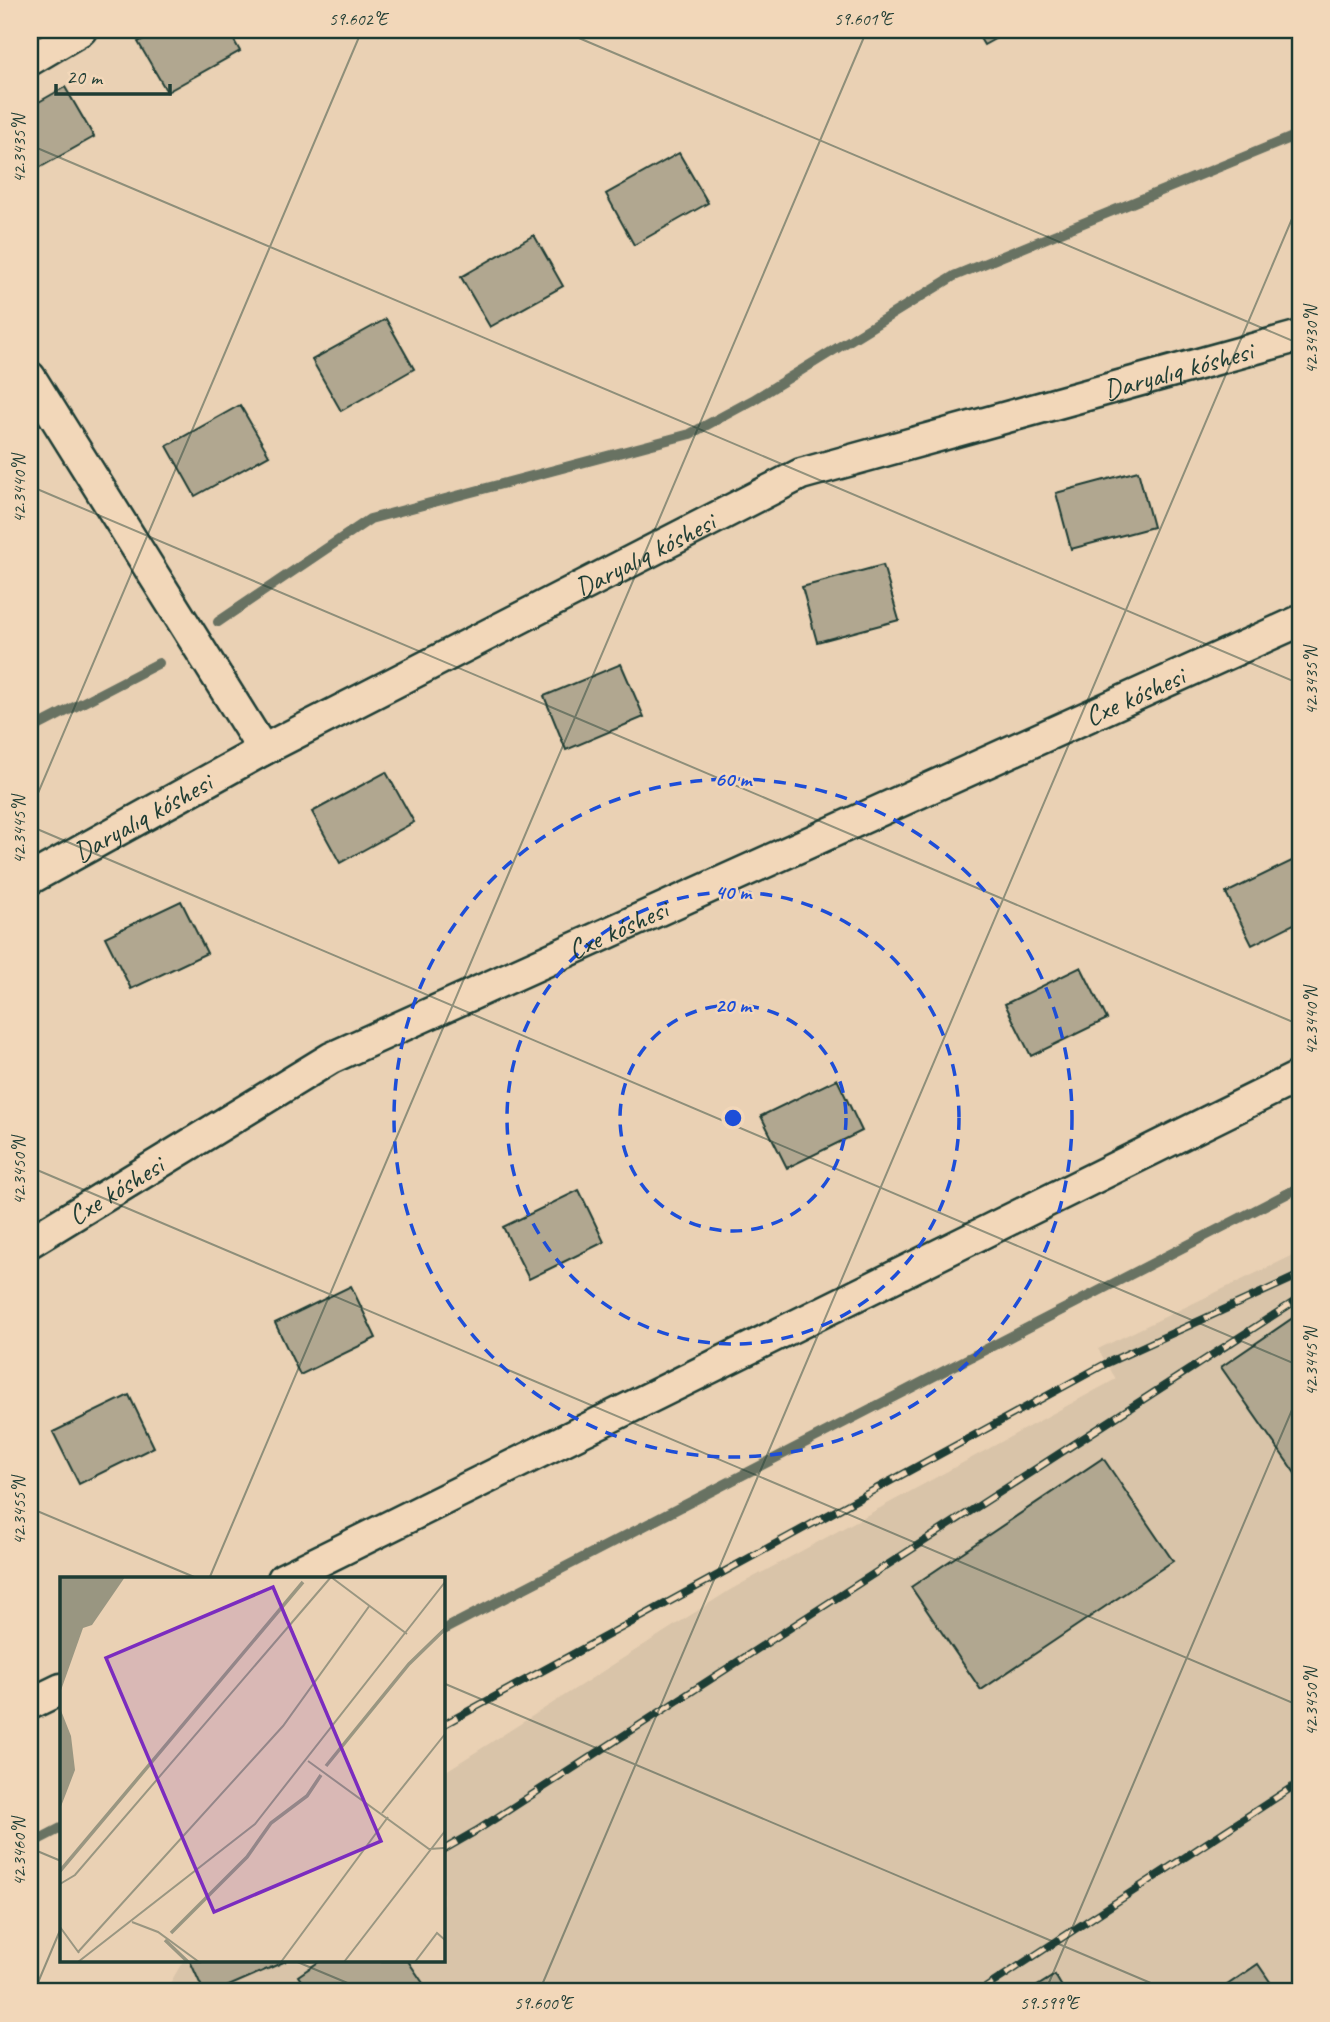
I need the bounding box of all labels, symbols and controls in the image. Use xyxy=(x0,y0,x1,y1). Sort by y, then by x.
text: 59.602°E xyxy=(329,8,390,30)
text: 59.601°E xyxy=(834,8,895,30)
scale bar xyxy=(56,52,170,96)
text: 20 m xyxy=(66,64,104,90)
text: 42.3435°N xyxy=(8,112,30,183)
text: 42.3430°N xyxy=(1300,303,1322,374)
street label: Daryalıq kóshesi xyxy=(1099,332,1260,407)
text: 42.3440°N xyxy=(8,452,30,523)
street label: Daryalıq kóshesi xyxy=(568,502,724,605)
text: 42.3435°N xyxy=(1300,644,1322,715)
street label: Cxe kóshesi xyxy=(1079,657,1193,733)
street label: Daryalıq kóshesi xyxy=(67,763,221,869)
text: 60 m xyxy=(715,766,753,792)
text: 42.3445°N xyxy=(8,793,30,864)
text: 40 m xyxy=(715,879,753,905)
street label: Cxe kóshesi xyxy=(562,890,676,966)
text: 42.3440°N xyxy=(1300,984,1322,1055)
text: 20 m xyxy=(715,992,753,1018)
centre of rings xyxy=(721,1106,745,1130)
text: 42.3450°N xyxy=(8,1134,30,1205)
street label: Cxe kóshesi xyxy=(61,1145,173,1232)
text: 42.3445°N xyxy=(1300,1325,1322,1396)
text: 42.3455°N xyxy=(8,1474,30,1545)
inset map xyxy=(60,1577,444,1962)
text: 42.3450°N xyxy=(1300,1665,1322,1736)
text: 42.3460°N xyxy=(8,1815,30,1886)
text: 59.600°E xyxy=(514,1992,575,2014)
text: 59.599°E xyxy=(1020,1992,1081,2014)

